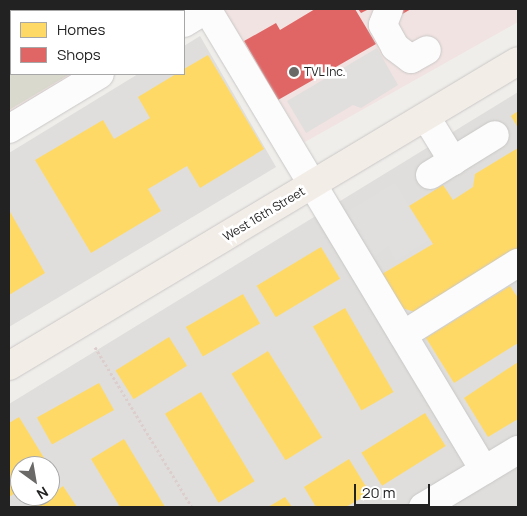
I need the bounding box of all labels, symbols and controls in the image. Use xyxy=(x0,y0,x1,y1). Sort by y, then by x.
legend xyxy=(10,10,185,75)
text: Homes xyxy=(57,19,105,40)
text: Shops xyxy=(57,44,101,65)
place label: TVL Inc. xyxy=(304,65,346,79)
marker: TVL Inc. xyxy=(288,66,300,78)
street label: West 16th Street xyxy=(221,184,307,244)
north arrow xyxy=(10,456,60,506)
scale bar xyxy=(357,474,433,506)
text: 20 m xyxy=(362,482,395,503)
text: N xyxy=(33,483,52,504)

